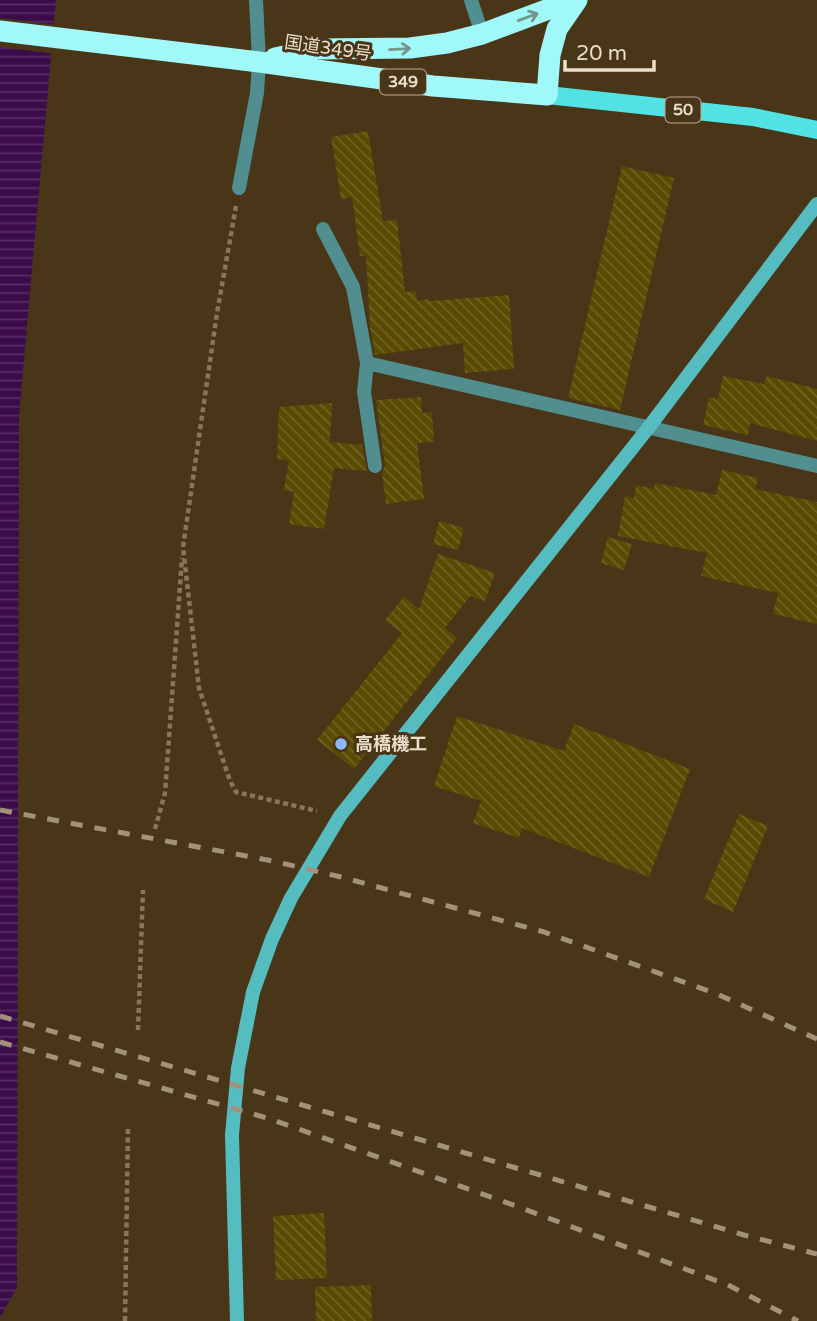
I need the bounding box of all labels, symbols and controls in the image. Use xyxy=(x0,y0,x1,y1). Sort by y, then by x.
one-way arrow xyxy=(516,10,538,22)
scale bar xyxy=(565,28,654,72)
street label: 国道349号 xyxy=(283,31,373,65)
text: 20 m xyxy=(576,41,627,66)
one-way arrow xyxy=(388,42,411,55)
road number: 349 xyxy=(380,69,426,94)
road number: 50 xyxy=(666,97,700,122)
place label: 高橋機工 xyxy=(355,733,427,755)
marker: 高橋機工 xyxy=(333,736,349,752)

